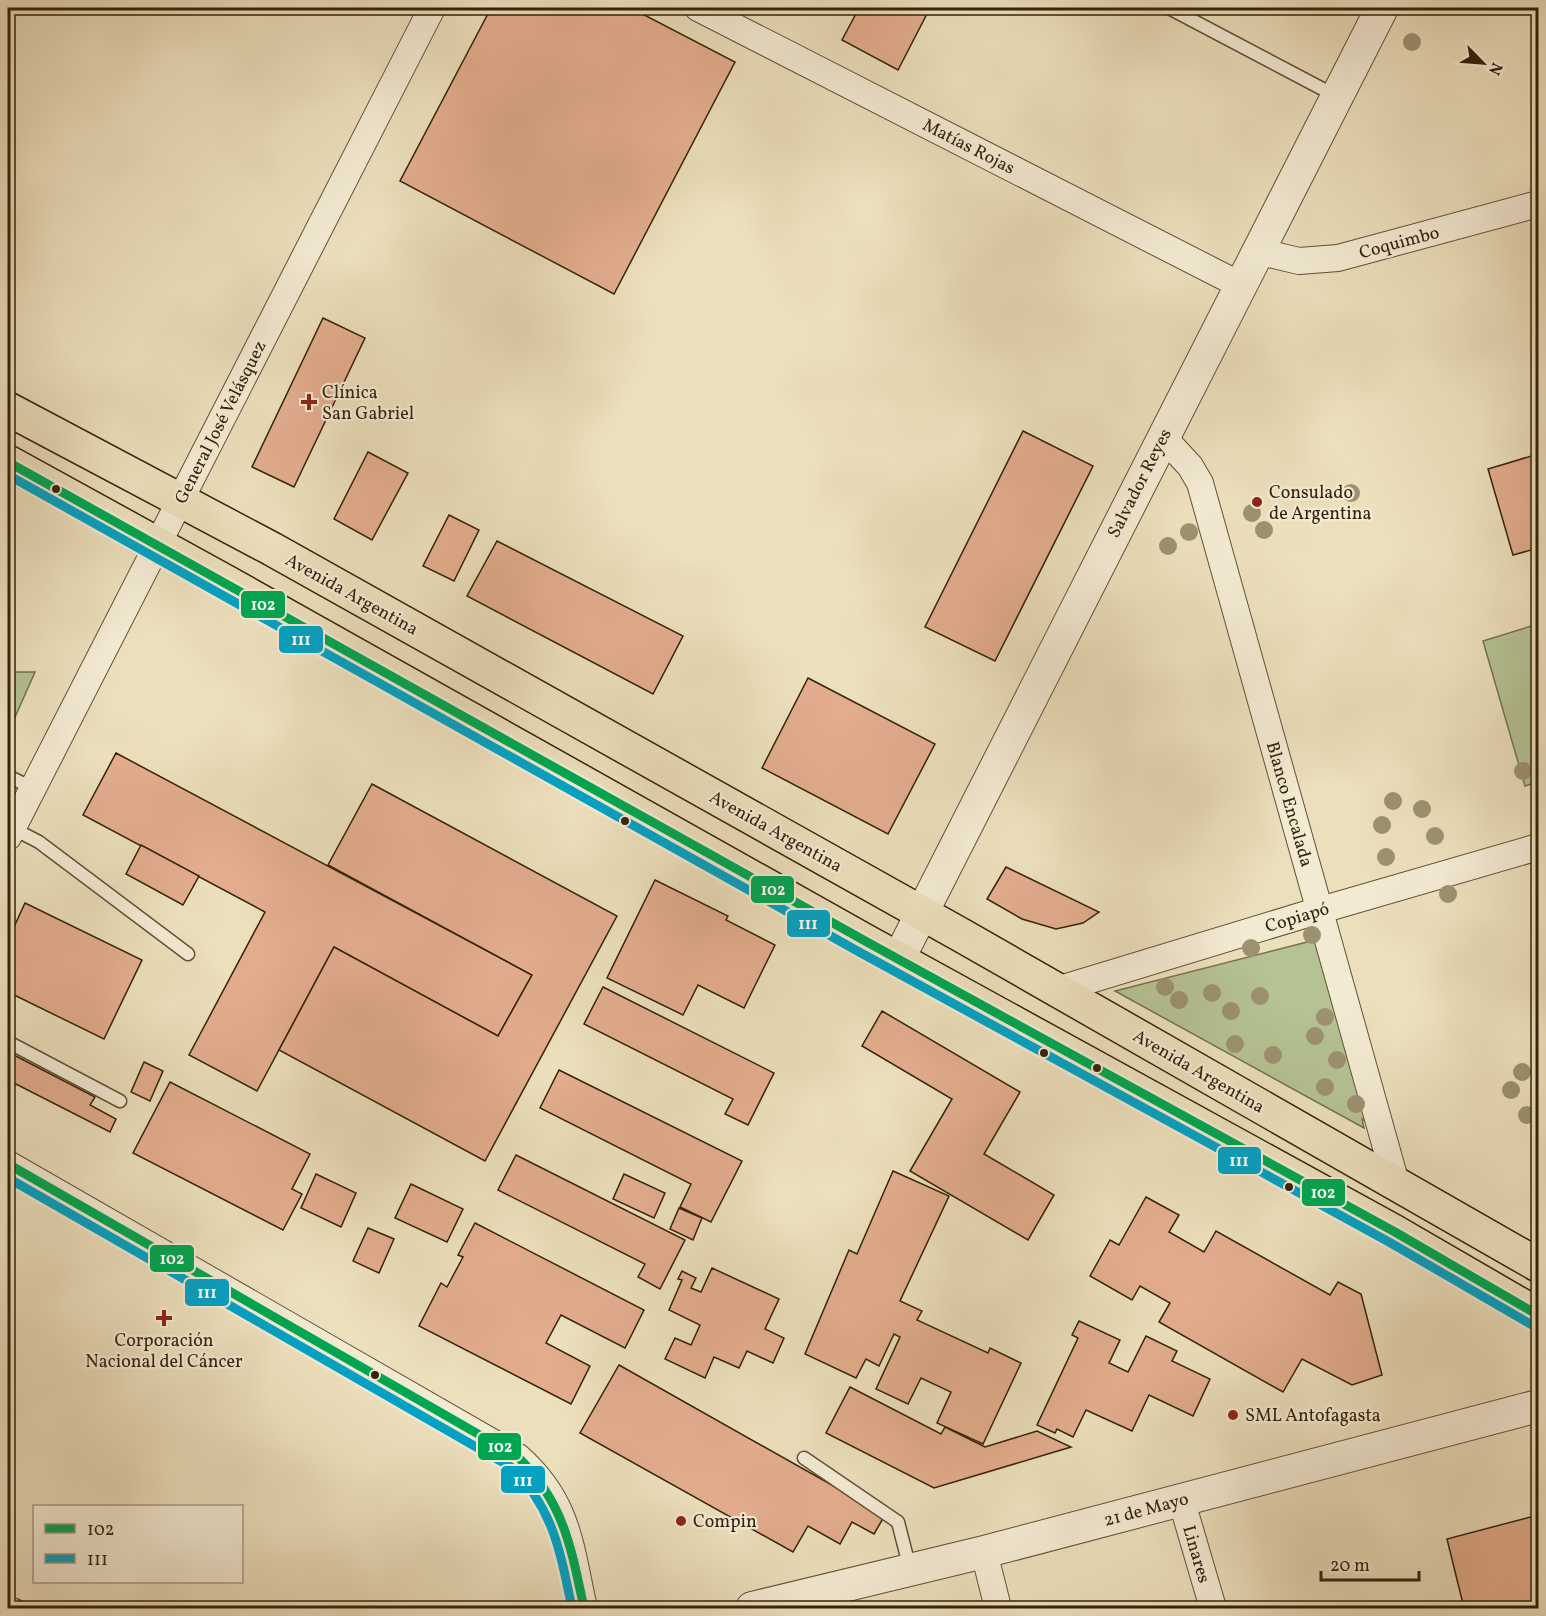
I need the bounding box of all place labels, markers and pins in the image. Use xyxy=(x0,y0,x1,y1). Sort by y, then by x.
place label: Clínica San Gabriel xyxy=(322,381,414,427)
marker: Clínica San Gabriel xyxy=(300,393,318,411)
place label: Consulado de Argentina xyxy=(1269,481,1371,527)
unlabelled marker xyxy=(50,483,62,495)
marker: Consulado de Argentina xyxy=(1250,495,1264,509)
unlabelled marker xyxy=(619,815,631,827)
unlabelled marker xyxy=(1038,1047,1050,1059)
unlabelled marker xyxy=(1091,1062,1103,1074)
unlabelled marker xyxy=(1283,1181,1295,1193)
marker: Corporación Nacional del Cáncer xyxy=(155,1309,173,1327)
place label: Corporación Nacional del Cáncer xyxy=(85,1329,243,1375)
unlabelled marker xyxy=(369,1369,381,1381)
place label: SML Antofagasta xyxy=(1245,1404,1381,1429)
marker: SML Antofagasta xyxy=(1226,1408,1240,1422)
place label: Compin xyxy=(693,1510,757,1535)
marker: Compin xyxy=(674,1514,688,1528)

